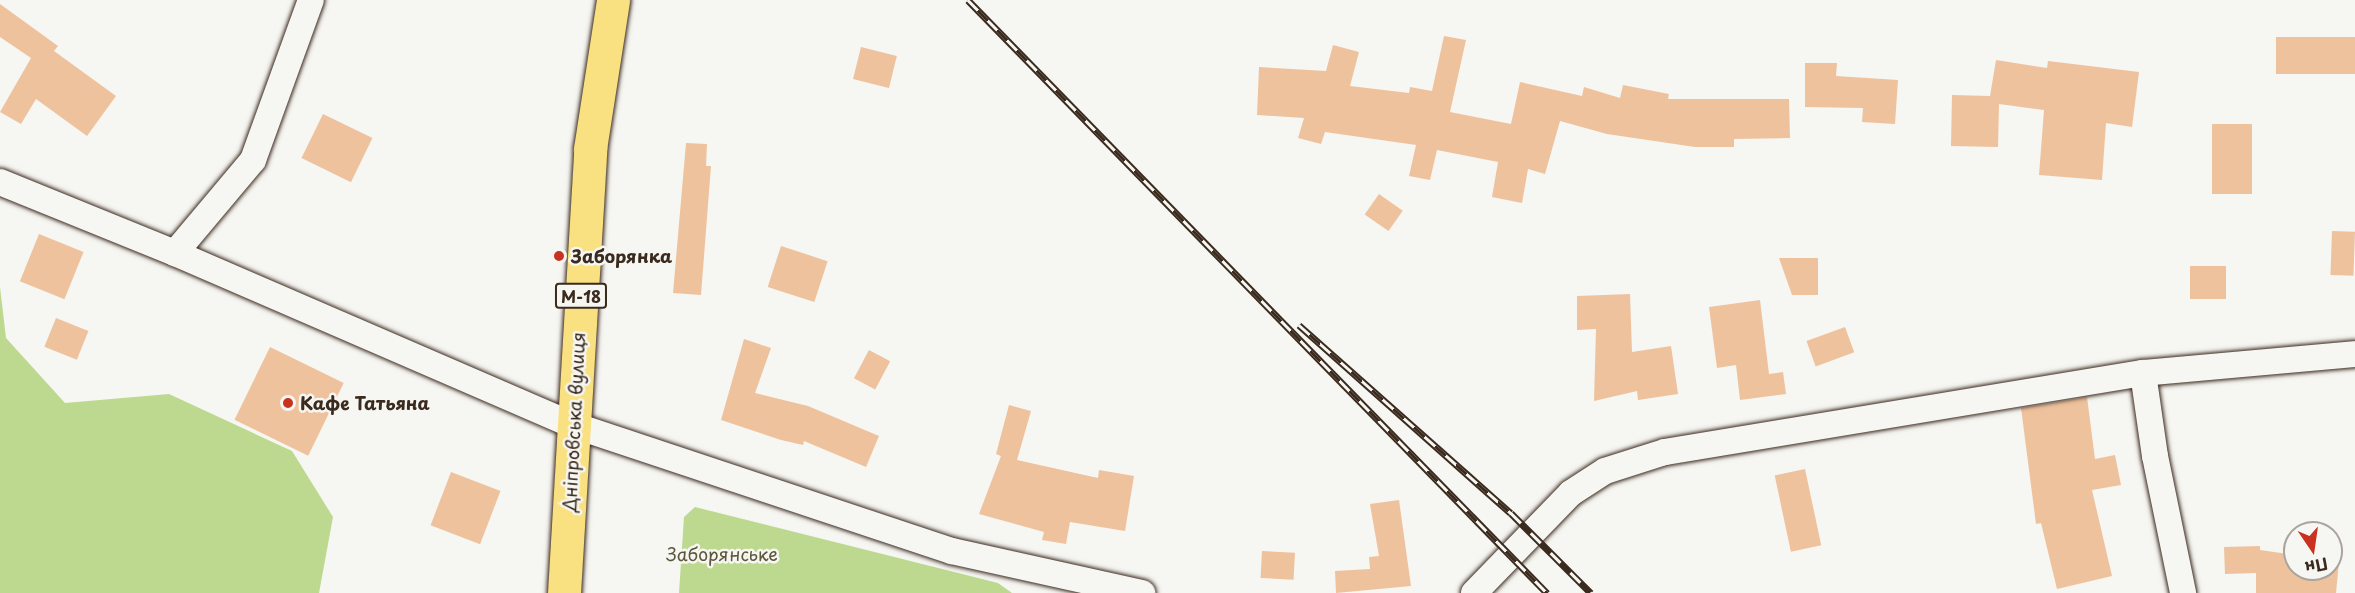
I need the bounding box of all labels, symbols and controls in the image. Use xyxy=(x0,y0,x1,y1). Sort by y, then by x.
place label: Заборянка xyxy=(571,245,672,267)
marker: Заборянка xyxy=(552,249,566,263)
road number: М-18 xyxy=(554,283,608,309)
street label: Дніпровська вулиця xyxy=(558,331,590,513)
place label: Кафе Татьяна xyxy=(300,392,431,414)
marker: Кафе Татьяна xyxy=(281,396,295,410)
north arrow xyxy=(2283,521,2343,581)
park label: Заборянське xyxy=(666,543,778,565)
text: Пн xyxy=(2303,552,2331,581)

